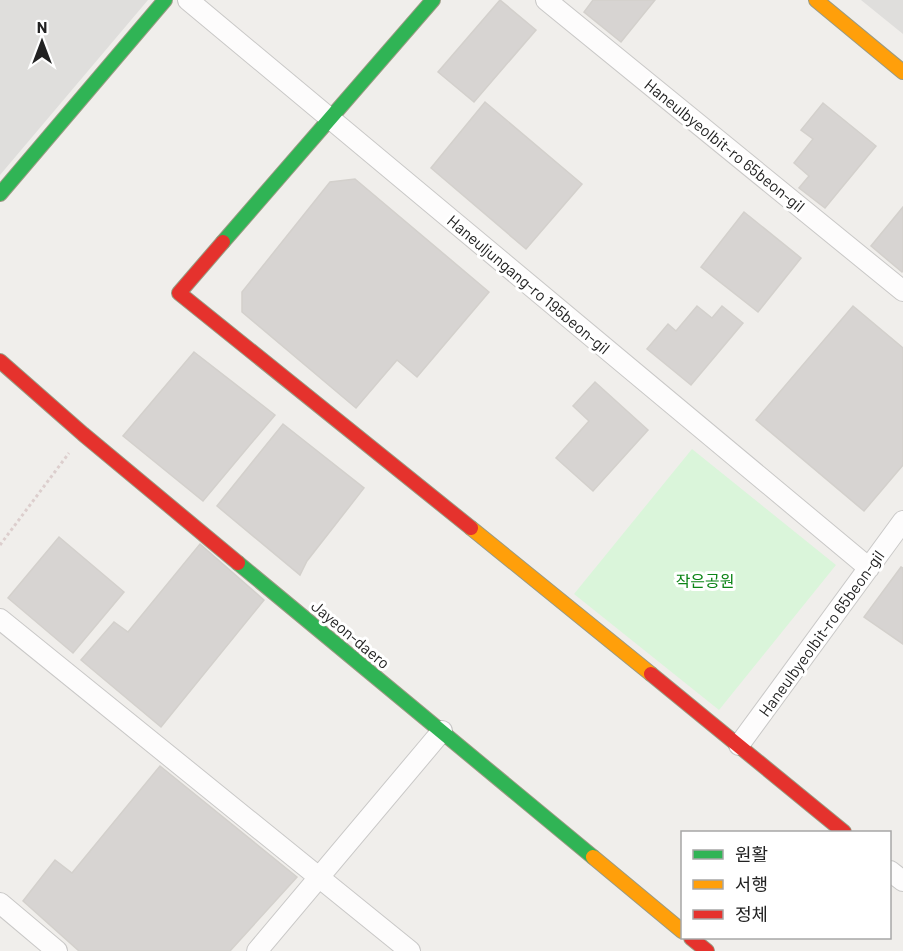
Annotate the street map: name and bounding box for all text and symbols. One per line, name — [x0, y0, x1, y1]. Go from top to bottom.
north arrow — [12, 12, 72, 72]
text: N — [37, 17, 47, 36]
street label: Haneulbyeolbit-ro 65beon-gil — [641, 75, 809, 215]
street label: Haneuljungang-ro 195beon-gil — [444, 210, 614, 358]
street label: Haneulbyeolbit-ro 65beon-gil — [754, 546, 888, 720]
park label: 작은공원 — [676, 571, 734, 590]
street label: Jayeon-daero — [308, 596, 394, 672]
legend — [681, 831, 891, 939]
text: 원활 — [735, 843, 768, 865]
text: 서행 — [735, 873, 768, 895]
text: 정체 — [735, 903, 768, 925]

